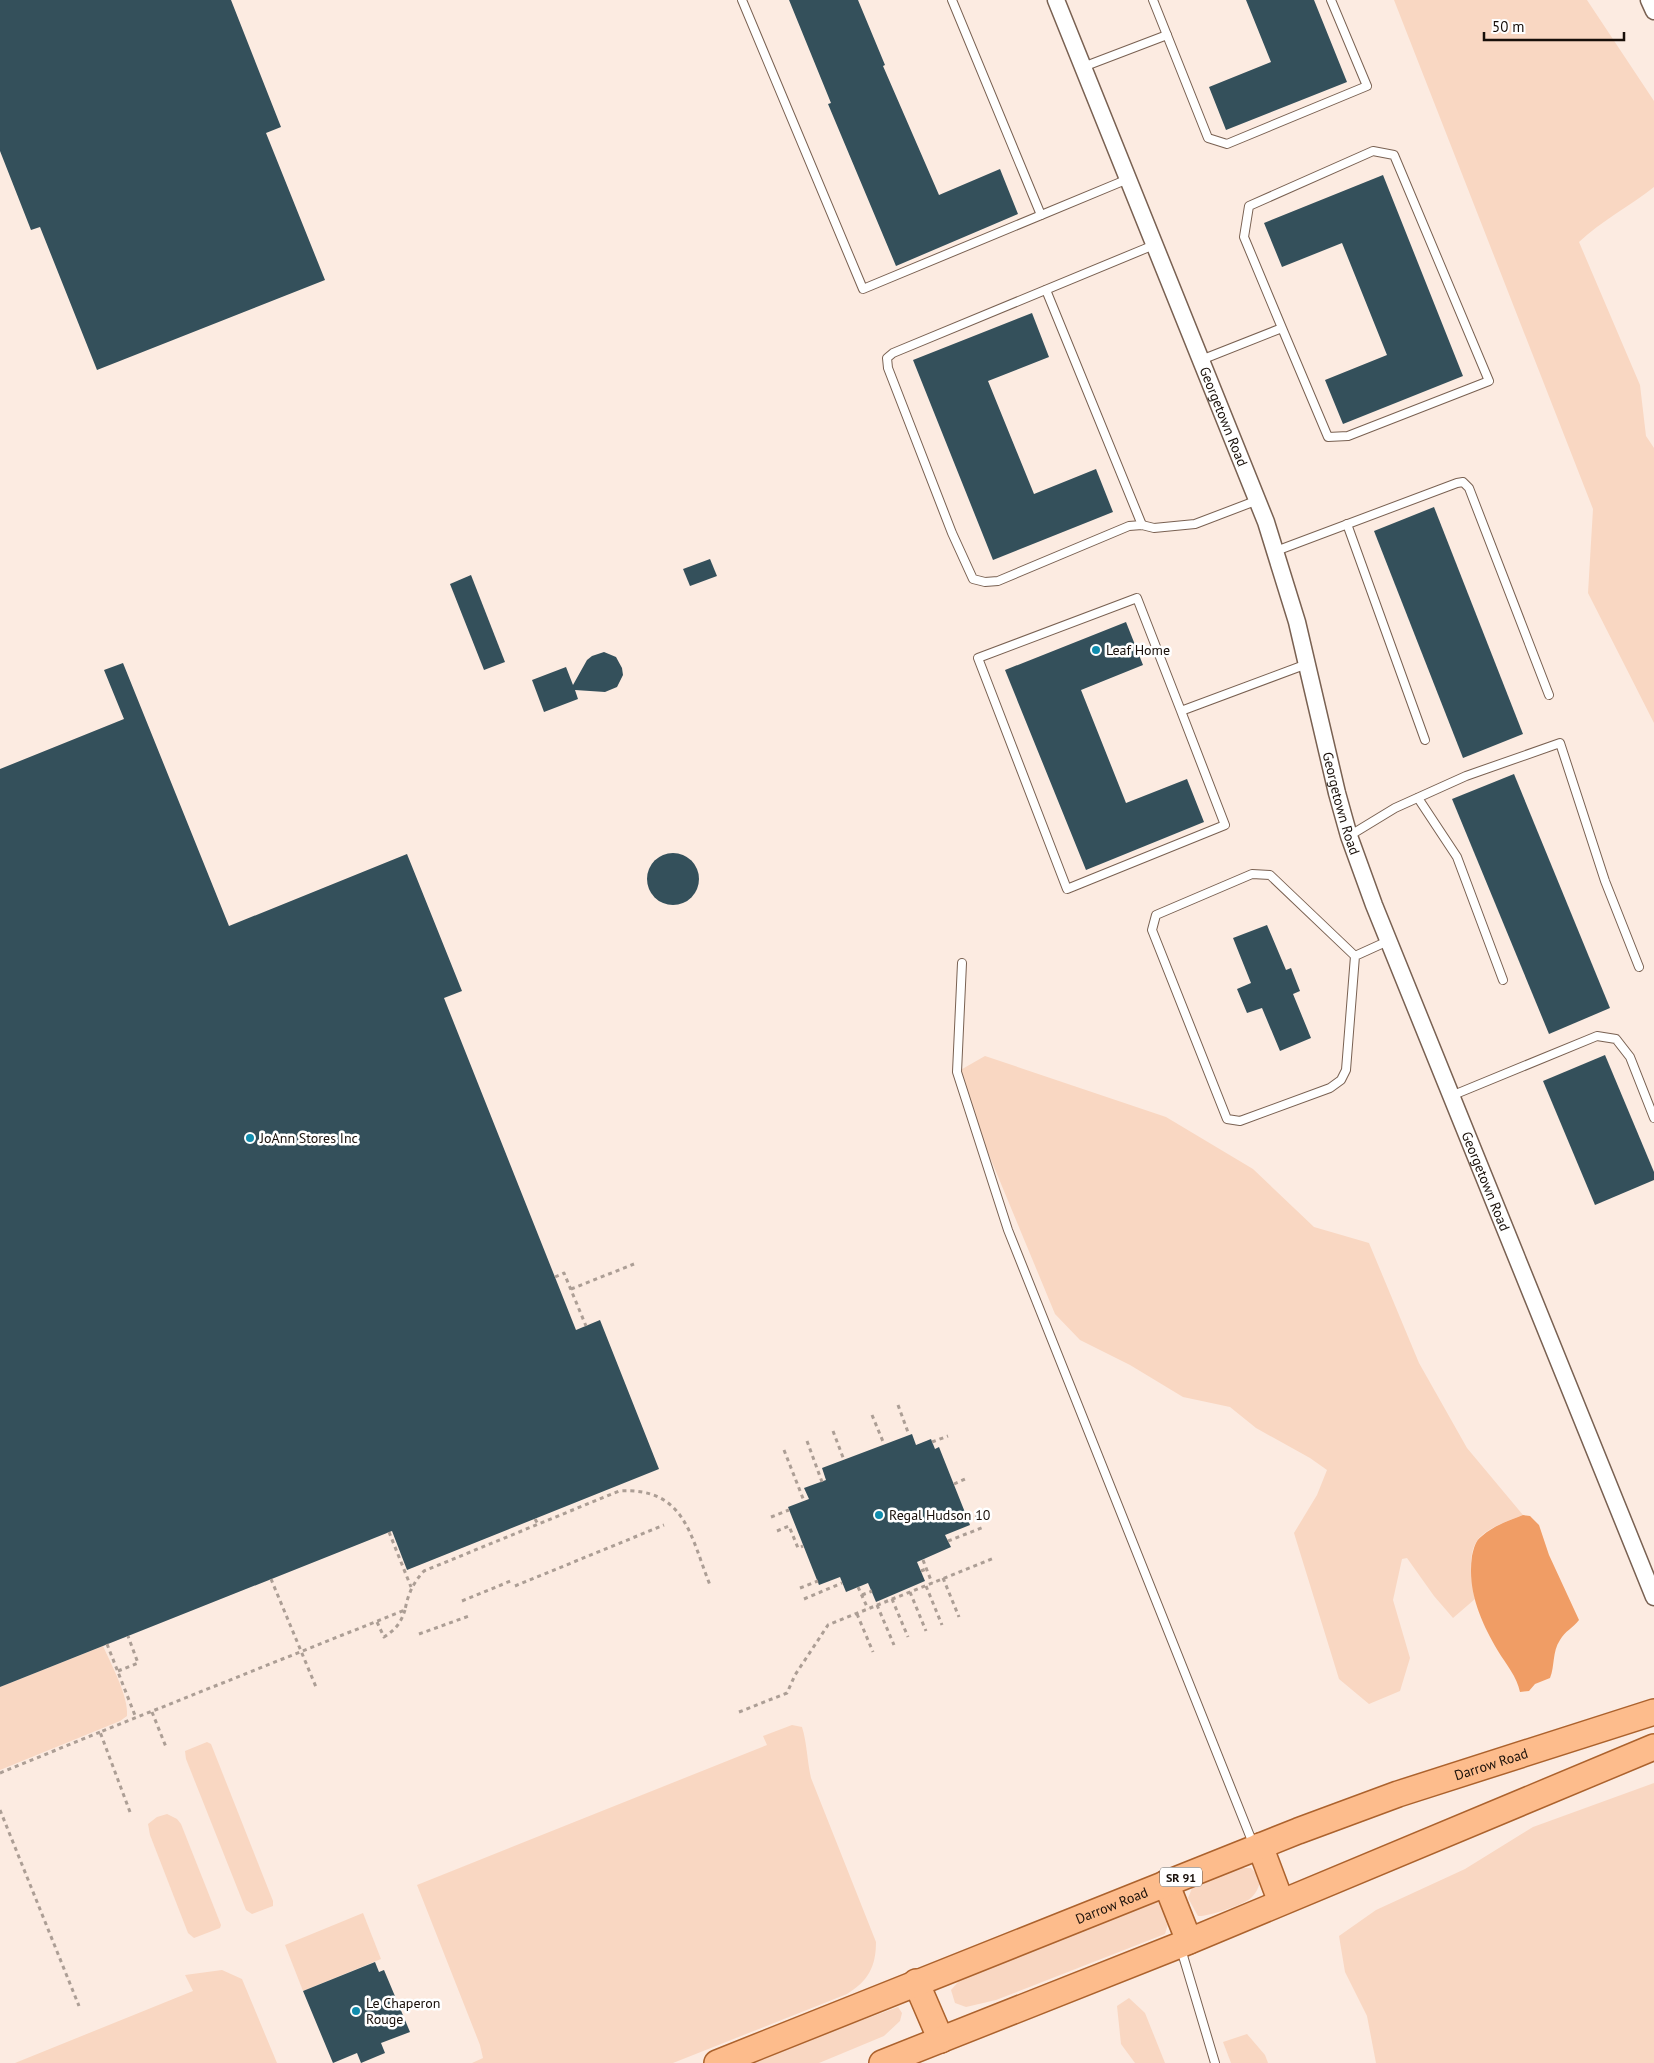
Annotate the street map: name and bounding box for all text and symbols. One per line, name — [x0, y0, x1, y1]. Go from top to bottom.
scale bar — [1484, 10, 1624, 42]
text: 50 m — [1492, 17, 1525, 36]
street label: Georgetown Road — [1195, 364, 1252, 469]
place label: Leaf Home — [1106, 641, 1170, 659]
marker: Leaf Home — [1090, 644, 1102, 656]
street label: Georgetown Road — [1319, 750, 1364, 857]
place label: JoAnn Stores Inc — [259, 1129, 358, 1147]
street label: Georgetown Road — [1458, 1129, 1514, 1234]
marker: JoAnn Stores Inc — [244, 1132, 256, 1144]
place label: Regal Hudson 10 — [889, 1506, 991, 1524]
marker: Regal Hudson 10 — [873, 1509, 885, 1521]
street label: Darrow Road — [1452, 1744, 1530, 1784]
road number: SR 91 — [1160, 1868, 1202, 1886]
street label: Darrow Road — [1073, 1883, 1151, 1928]
place label: Le Chaperon Rouge — [366, 1994, 440, 2028]
marker: Le Chaperon Rouge — [350, 2005, 362, 2017]

